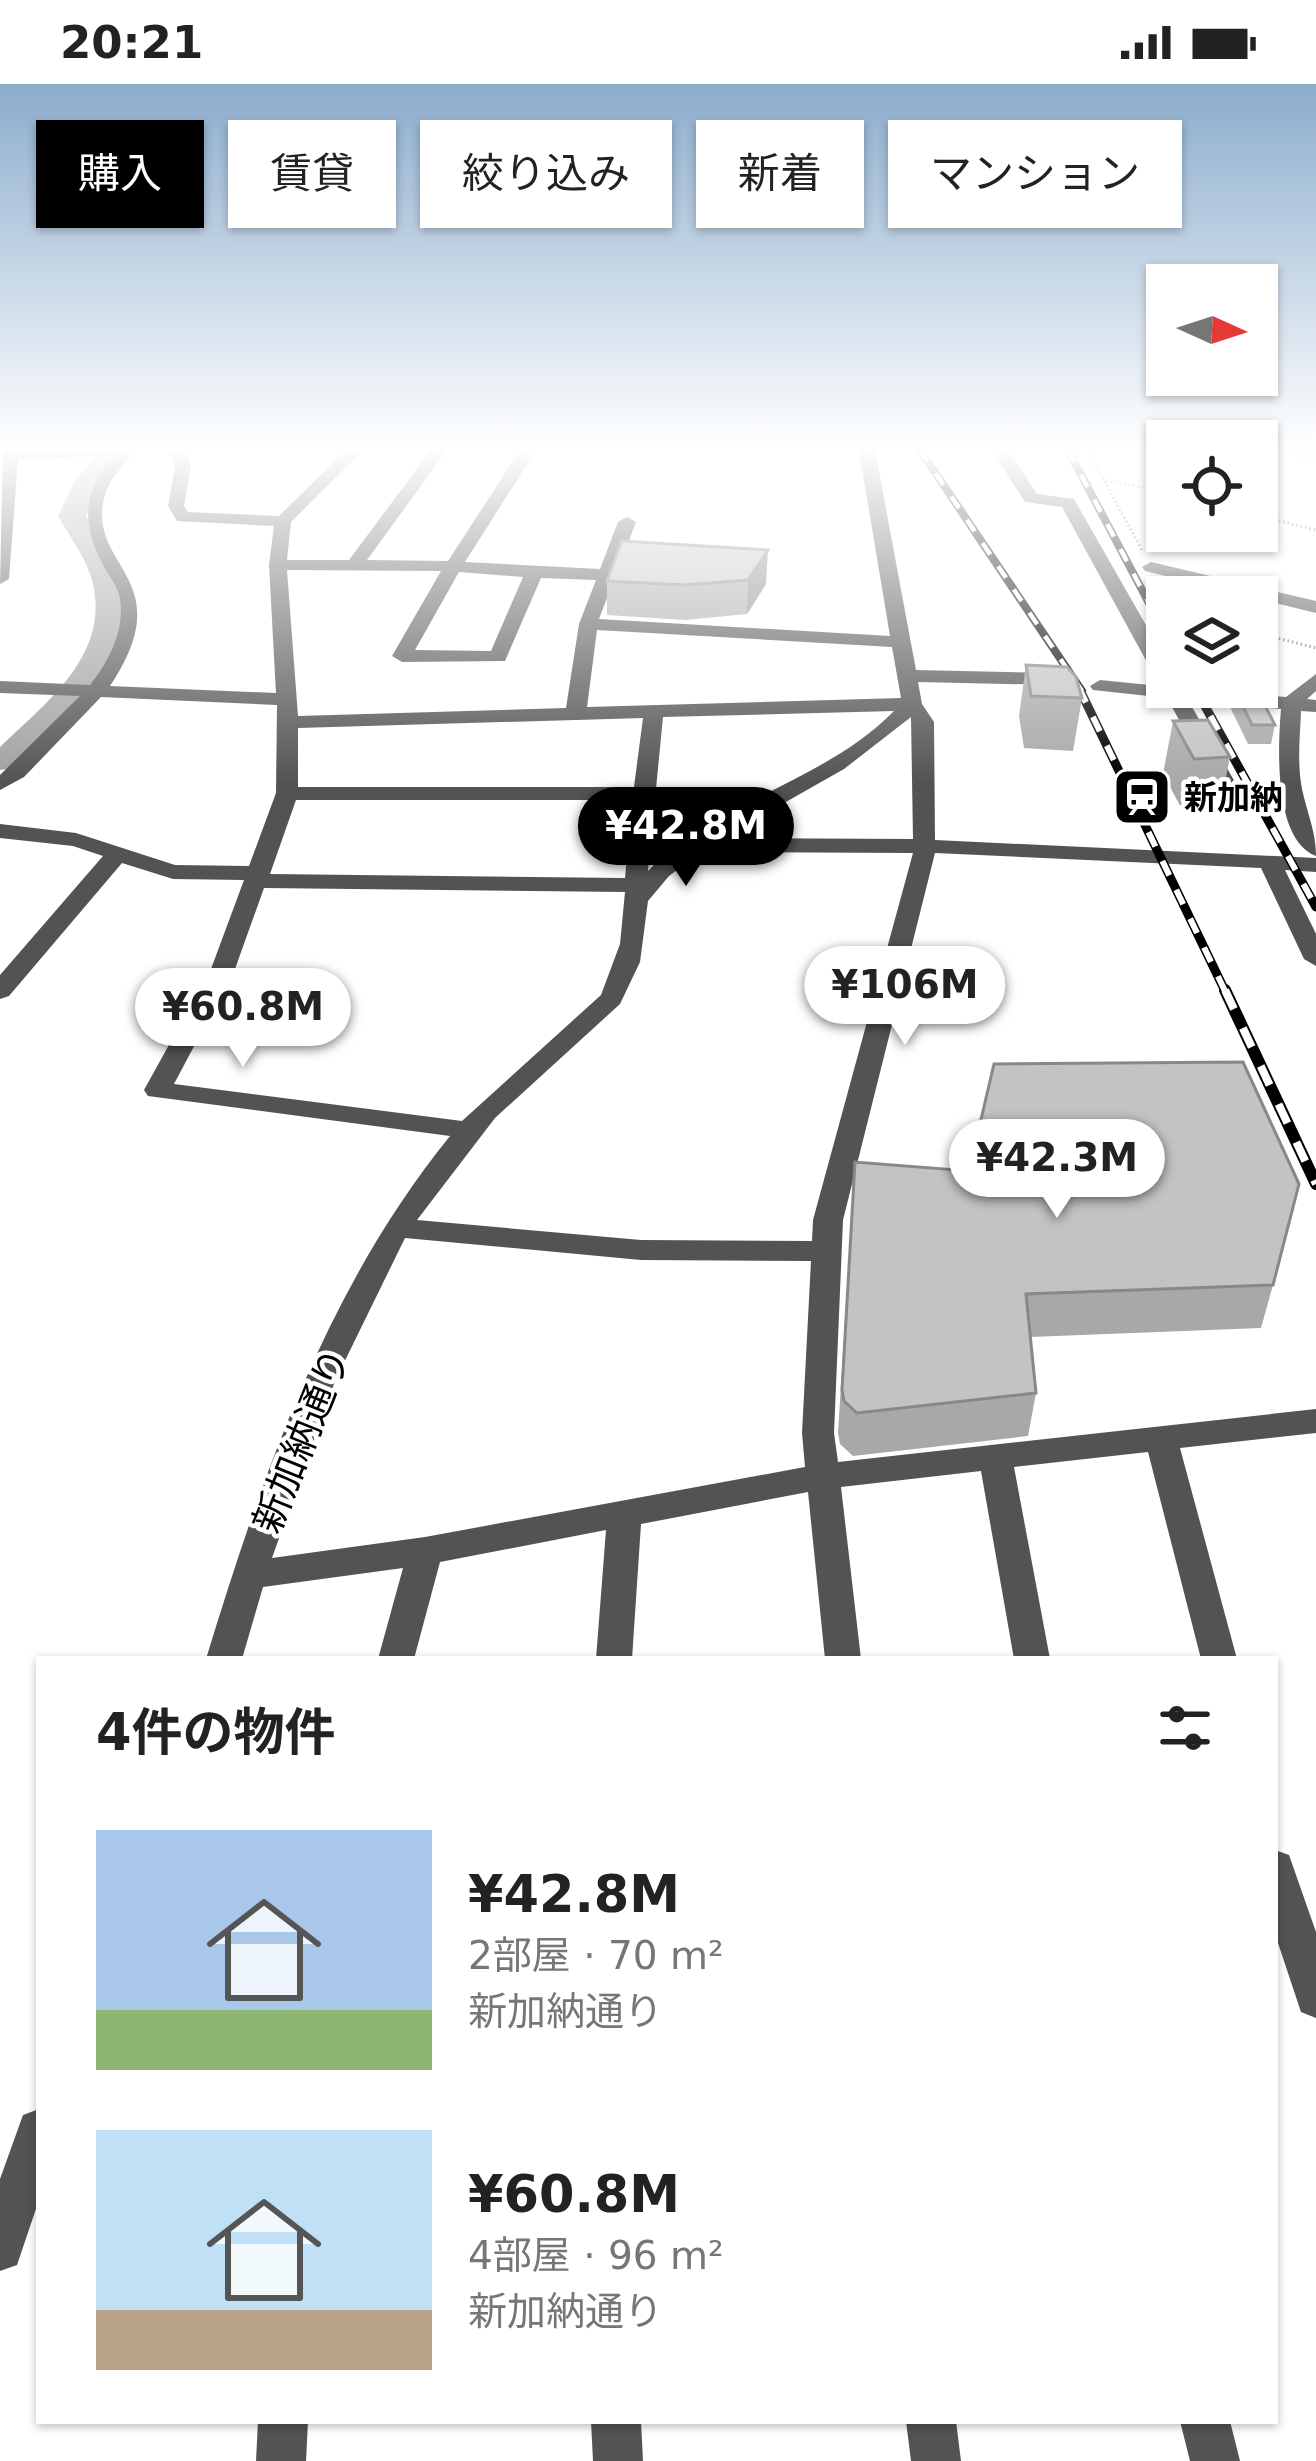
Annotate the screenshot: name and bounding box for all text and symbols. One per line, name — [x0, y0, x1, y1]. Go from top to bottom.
text: 20:21 — [60, 16, 203, 69]
chip: 購入 — [36, 120, 204, 228]
chip: 賃貸 — [228, 120, 396, 228]
chip: 絞り込み — [420, 120, 672, 228]
chip: 新着 — [696, 120, 864, 228]
chip: マンション — [888, 120, 1182, 228]
north arrow — [1146, 264, 1278, 396]
map controls — [1146, 264, 1278, 708]
button: locate — [1146, 420, 1278, 552]
button: layers — [1146, 576, 1278, 708]
station icon: 新加納 — [1111, 766, 1173, 828]
place label: 新加納 — [1184, 778, 1283, 817]
pin: ¥42.8M — [588, 787, 784, 889]
text: ¥42.8M — [605, 803, 767, 848]
pin: ¥106M — [821, 946, 989, 1048]
text: ¥106M — [831, 962, 979, 1007]
pin: ¥60.8M — [145, 968, 341, 1070]
text: ¥60.8M — [162, 984, 324, 1029]
pin: ¥42.3M — [959, 1119, 1155, 1221]
text: ¥42.3M — [976, 1135, 1138, 1180]
street label: 新加納通り — [244, 1341, 359, 1539]
icon: filters — [1152, 1695, 1218, 1761]
text: 4件の物件 — [96, 1703, 336, 1762]
text: ¥42.8M — [468, 1865, 680, 1924]
icon: home — [192, 1878, 336, 2022]
text: 2部屋 · 70 m² — [468, 1933, 724, 1978]
text: 新加納通り — [468, 1989, 663, 2034]
text: ¥60.8M — [468, 2165, 680, 2224]
icon: home — [192, 2178, 336, 2322]
text: 4部屋 · 96 m² — [468, 2233, 724, 2278]
text: 新加納通り — [468, 2289, 663, 2334]

